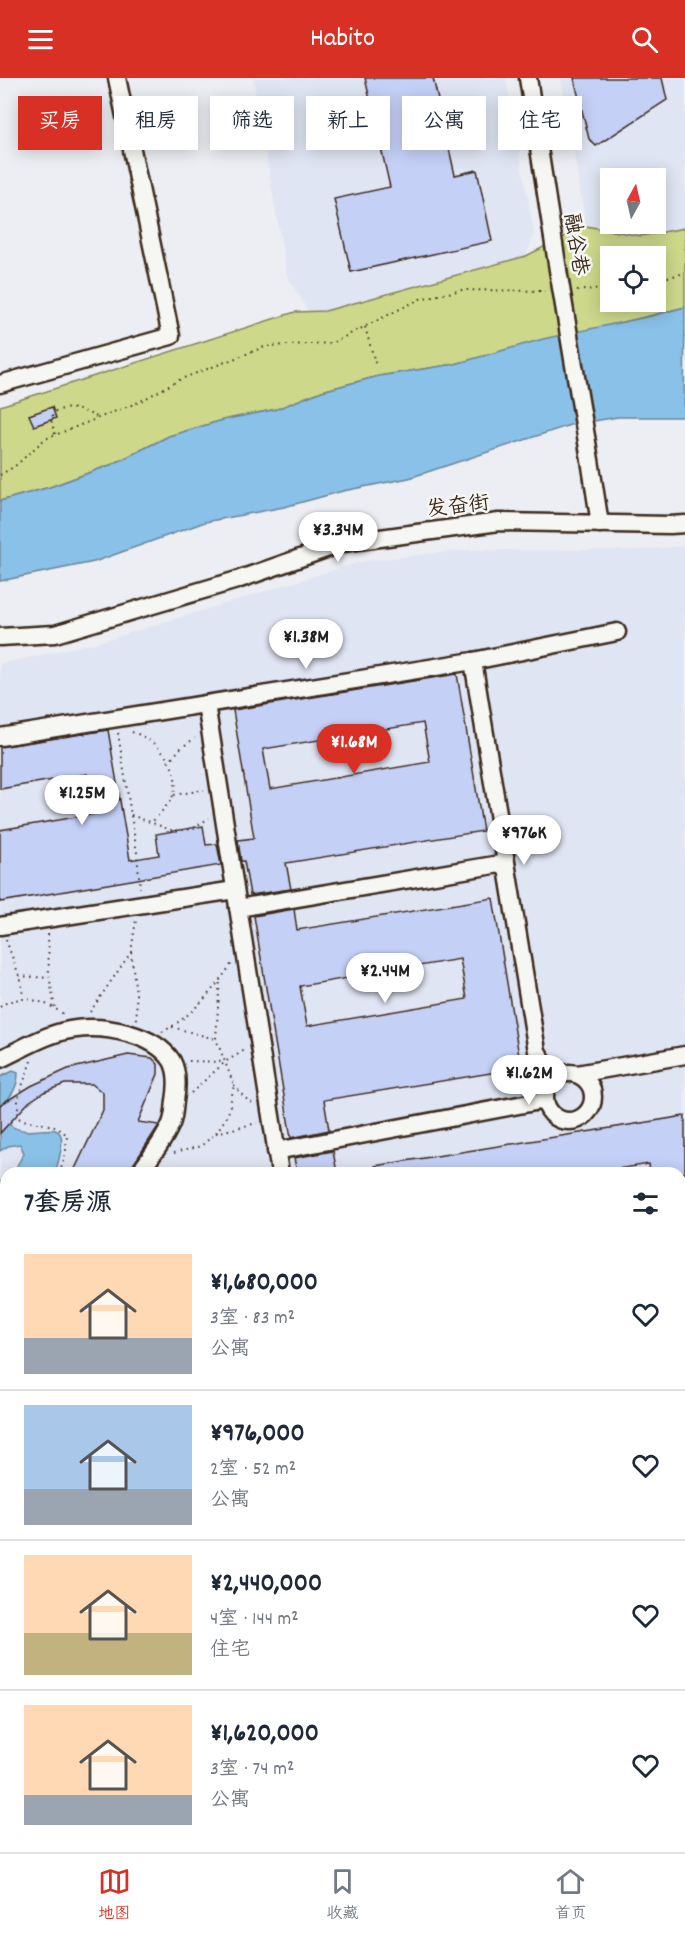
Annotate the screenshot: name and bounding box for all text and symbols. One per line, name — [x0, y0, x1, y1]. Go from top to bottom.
text: Habito — [310, 20, 375, 59]
icon: menu — [24, 23, 57, 56]
icon: search — [628, 23, 661, 56]
chip: 买房 — [18, 96, 102, 150]
chip: 租房 — [114, 96, 198, 150]
chip: 筛选 — [210, 96, 294, 150]
chip: 新上 — [306, 96, 390, 150]
chip: 公寓 — [402, 96, 486, 150]
chip: 住宅 — [498, 96, 582, 150]
north arrow — [600, 168, 666, 234]
map controls — [600, 168, 666, 312]
street label: 融谷巷 — [554, 211, 594, 278]
button: locate — [600, 246, 666, 312]
street label: 发奋街 — [425, 489, 491, 527]
pin: ¥3.34M — [289, 512, 387, 563]
text: ¥3.34M — [313, 517, 363, 545]
pin: ¥1.38M — [257, 619, 355, 670]
text: ¥1.38M — [283, 624, 329, 652]
pin: ¥1.68M — [305, 724, 403, 775]
text: ¥1.68M — [331, 729, 377, 757]
pin: ¥1.25M — [33, 775, 131, 826]
text: ¥1.25M — [58, 780, 106, 808]
pin: ¥976K — [482, 815, 566, 866]
text: ¥976K — [501, 820, 547, 848]
pin: ¥2.44M — [336, 953, 434, 1004]
text: ¥2.44M — [360, 958, 410, 986]
pin: ¥1.62M — [480, 1055, 578, 1106]
text: ¥1.62M — [505, 1060, 553, 1088]
text: 7套房源 — [24, 1186, 112, 1223]
icon: filters — [629, 1187, 662, 1220]
text: ¥1,680,000 — [210, 1265, 318, 1302]
icon: home — [72, 1278, 144, 1350]
icon: heart — [629, 1298, 662, 1331]
text: 3室 · 83 m² — [210, 1305, 295, 1333]
text: 公寓 — [210, 1336, 250, 1364]
text: ¥976,000 — [210, 1416, 305, 1453]
icon: home — [72, 1429, 144, 1501]
icon: heart — [629, 1449, 662, 1482]
text: 2室 · 52 m² — [210, 1456, 296, 1484]
text: 公寓 — [210, 1487, 250, 1515]
text: ¥2,440,000 — [210, 1566, 322, 1603]
icon: home — [72, 1579, 144, 1651]
icon: heart — [629, 1599, 662, 1632]
text: 4室 · 144 m² — [210, 1606, 299, 1634]
text: 住宅 — [210, 1637, 250, 1665]
text: ¥1,620,000 — [210, 1716, 319, 1753]
icon: home — [72, 1729, 144, 1801]
icon: heart — [629, 1749, 662, 1782]
text: 3室 · 74 m² — [210, 1756, 294, 1784]
text: 公寓 — [210, 1787, 250, 1815]
tab: 地图 — [98, 1865, 131, 1926]
tab: 收藏 — [326, 1865, 359, 1926]
tab: 首页 — [554, 1865, 587, 1926]

